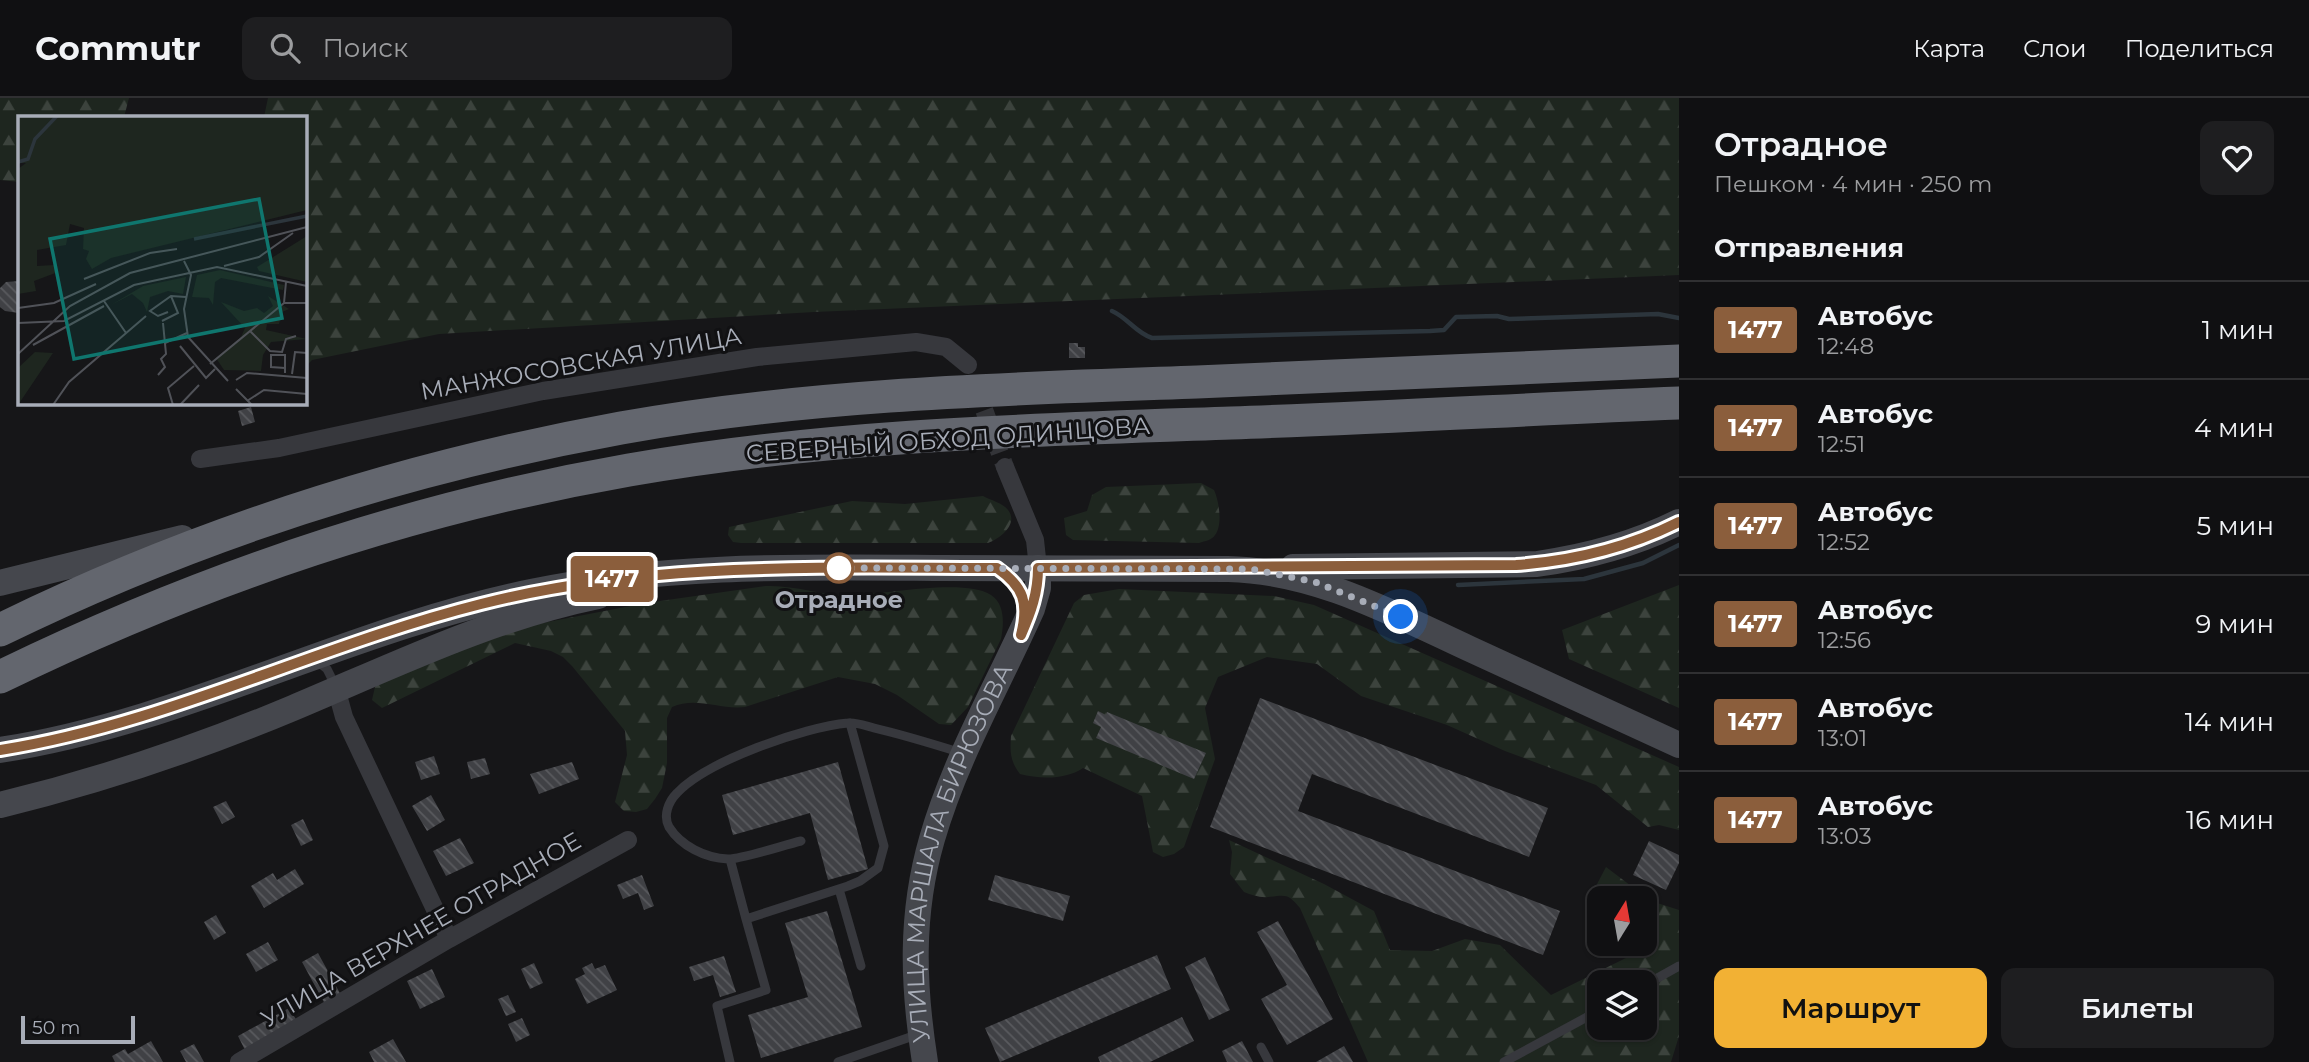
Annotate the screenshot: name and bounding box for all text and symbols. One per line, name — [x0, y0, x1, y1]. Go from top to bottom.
search box — [242, 17, 732, 80]
text: Commutr — [35, 28, 200, 68]
icon: search — [266, 29, 304, 67]
text: Поиск — [322, 32, 408, 64]
text: Карта — [1913, 34, 1985, 63]
text: Слои — [2023, 34, 2087, 63]
text: Поделиться — [2125, 34, 2274, 63]
inset map — [18, 116, 306, 404]
button: heart — [2200, 121, 2274, 195]
text: Отрадное — [1714, 124, 1888, 164]
text: Пешком · 4 мин · 250 m — [1714, 170, 1992, 198]
text: Отправления — [1714, 232, 1904, 264]
text: Автобус — [1818, 300, 1933, 332]
text: 1 мин — [2202, 314, 2274, 346]
text: 1477 — [1728, 315, 1783, 344]
street label: МАНЖОСОВСКАЯ УЛИЦА — [418, 321, 744, 406]
text: 12:48 — [1818, 332, 1874, 360]
text: Автобус — [1818, 398, 1933, 430]
street label: СЕВЕРНЫЙ ОБХОД ОДИНЦОВА — [745, 411, 1151, 468]
text: 4 мин — [2194, 412, 2274, 444]
text: 1477 — [1728, 413, 1783, 442]
text: 12:51 — [1818, 430, 1865, 458]
text: Автобус — [1818, 496, 1933, 528]
text: 5 мин — [2196, 510, 2274, 542]
text: 1477 — [1728, 511, 1783, 540]
text: 12:52 — [1818, 528, 1870, 556]
marker: Отрадное — [824, 553, 854, 583]
line badge: 1477 — [563, 556, 661, 602]
text: 1477 — [585, 564, 639, 593]
place label: Отрадное — [775, 585, 903, 614]
text: Автобус — [1818, 594, 1933, 626]
your location — [1383, 599, 1418, 634]
text: 9 мин — [2195, 608, 2274, 640]
text: 1477 — [1728, 609, 1783, 638]
text: 12:56 — [1818, 626, 1871, 654]
street label: УЛИЦА МАРШАЛА БИРЮЗОВА — [901, 658, 1018, 1044]
text: Автобус — [1818, 692, 1933, 724]
text: 14 мин — [2185, 706, 2274, 738]
text: 1477 — [1728, 707, 1783, 736]
text: 13:01 — [1818, 724, 1867, 752]
text: Автобус — [1818, 790, 1933, 822]
text: 16 мин — [2186, 804, 2274, 836]
text: 1477 — [1728, 805, 1783, 834]
text: 13:03 — [1818, 822, 1872, 850]
street label: УЛИЦА ВЕРХНЕЕ ОТРАДНОЕ — [256, 826, 586, 1033]
north arrow — [1587, 886, 1657, 956]
map controls — [1587, 886, 1657, 1040]
button: Маршрут — [1714, 968, 1987, 1048]
button: Билеты — [2001, 968, 2274, 1048]
button: layers — [1587, 970, 1657, 1040]
scale bar — [21, 1013, 135, 1045]
text: 50 m — [32, 1016, 80, 1039]

